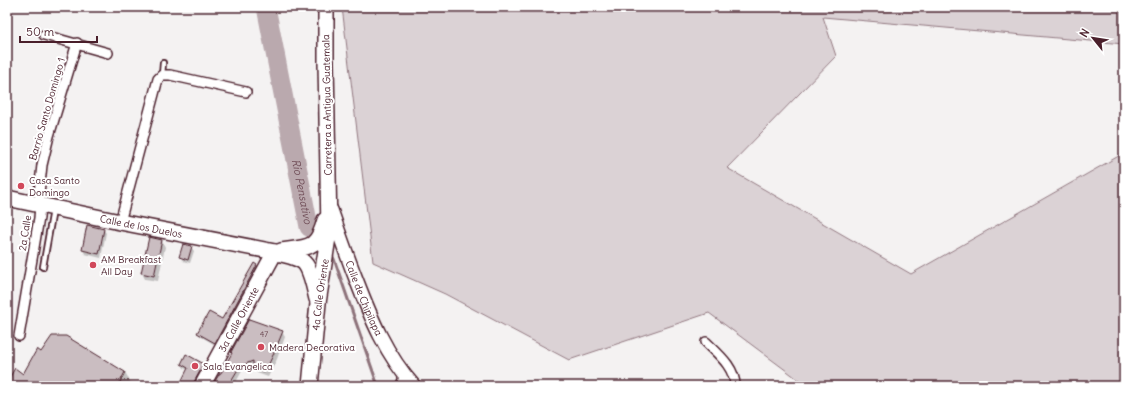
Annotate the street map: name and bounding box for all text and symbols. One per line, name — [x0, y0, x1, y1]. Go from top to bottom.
scale bar — [20, 18, 97, 44]
north arrow — [1073, 18, 1113, 58]
text: 50 m — [26, 24, 55, 39]
text: N — [1076, 26, 1092, 40]
street label: Carretera a Antigua Guatemala — [319, 34, 335, 176]
street label: Barrio Santo Domingo 1 — [26, 56, 68, 162]
water label: Río Pensativo — [289, 158, 315, 226]
place label: Casa Santo Domingo — [29, 174, 80, 199]
marker: Casa Santo Domingo — [16, 181, 26, 191]
street label: Calle de los Duelos — [99, 211, 184, 240]
street label: 2a Calle — [16, 214, 34, 252]
place label: AM Breakfast All Day — [101, 253, 162, 278]
street label: 4a Calle Oriente — [309, 258, 331, 331]
street label: Calle de Chipilapa — [343, 259, 386, 338]
marker: AM Breakfast All Day — [88, 260, 98, 270]
street label: 3a Calle Oriente — [215, 284, 261, 354]
house number: 47 — [260, 329, 268, 339]
place label: Madera Decorativa — [269, 341, 355, 354]
marker: Madera Decorativa — [256, 342, 266, 352]
place label: Sala Evangelica — [203, 360, 273, 373]
marker: Sala Evangelica — [190, 361, 200, 371]

